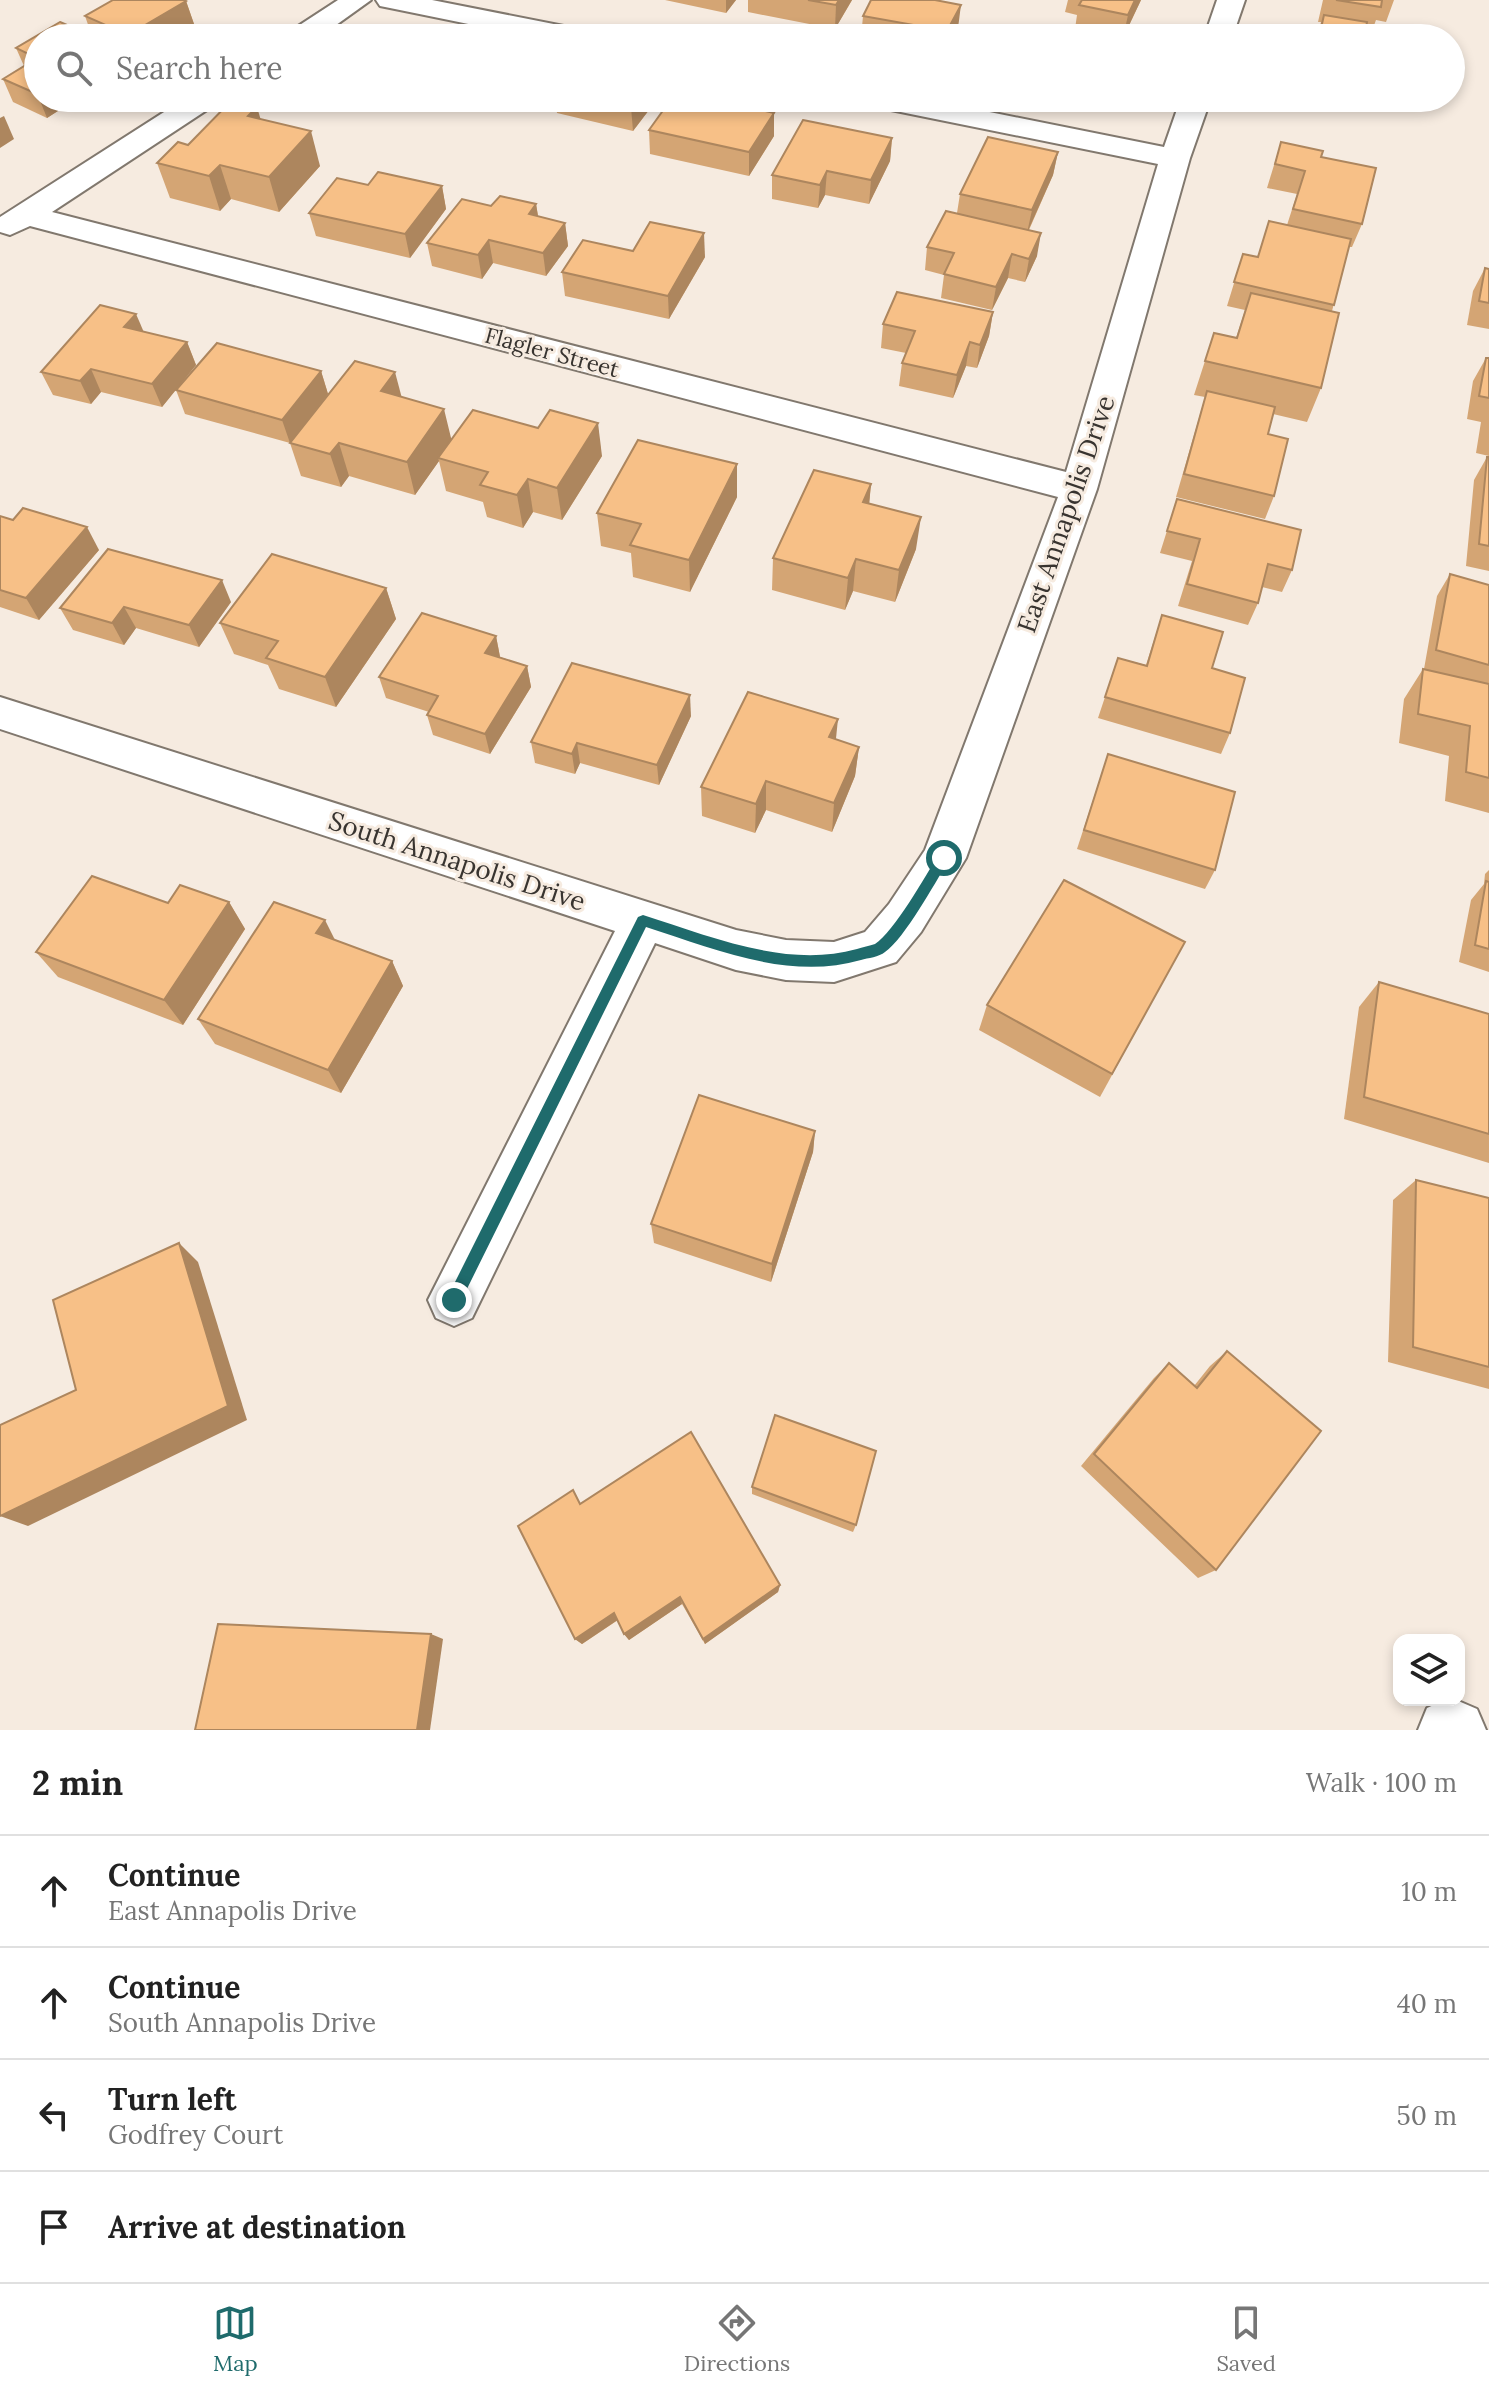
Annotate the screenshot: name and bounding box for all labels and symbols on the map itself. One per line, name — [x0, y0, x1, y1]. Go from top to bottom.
street label: Flagler Street — [482, 321, 623, 383]
street label: East Annapolis Drive — [1009, 391, 1122, 637]
street label: South Annapolis Drive — [325, 803, 590, 918]
route start — [926, 840, 962, 876]
route end — [436, 1282, 472, 1318]

